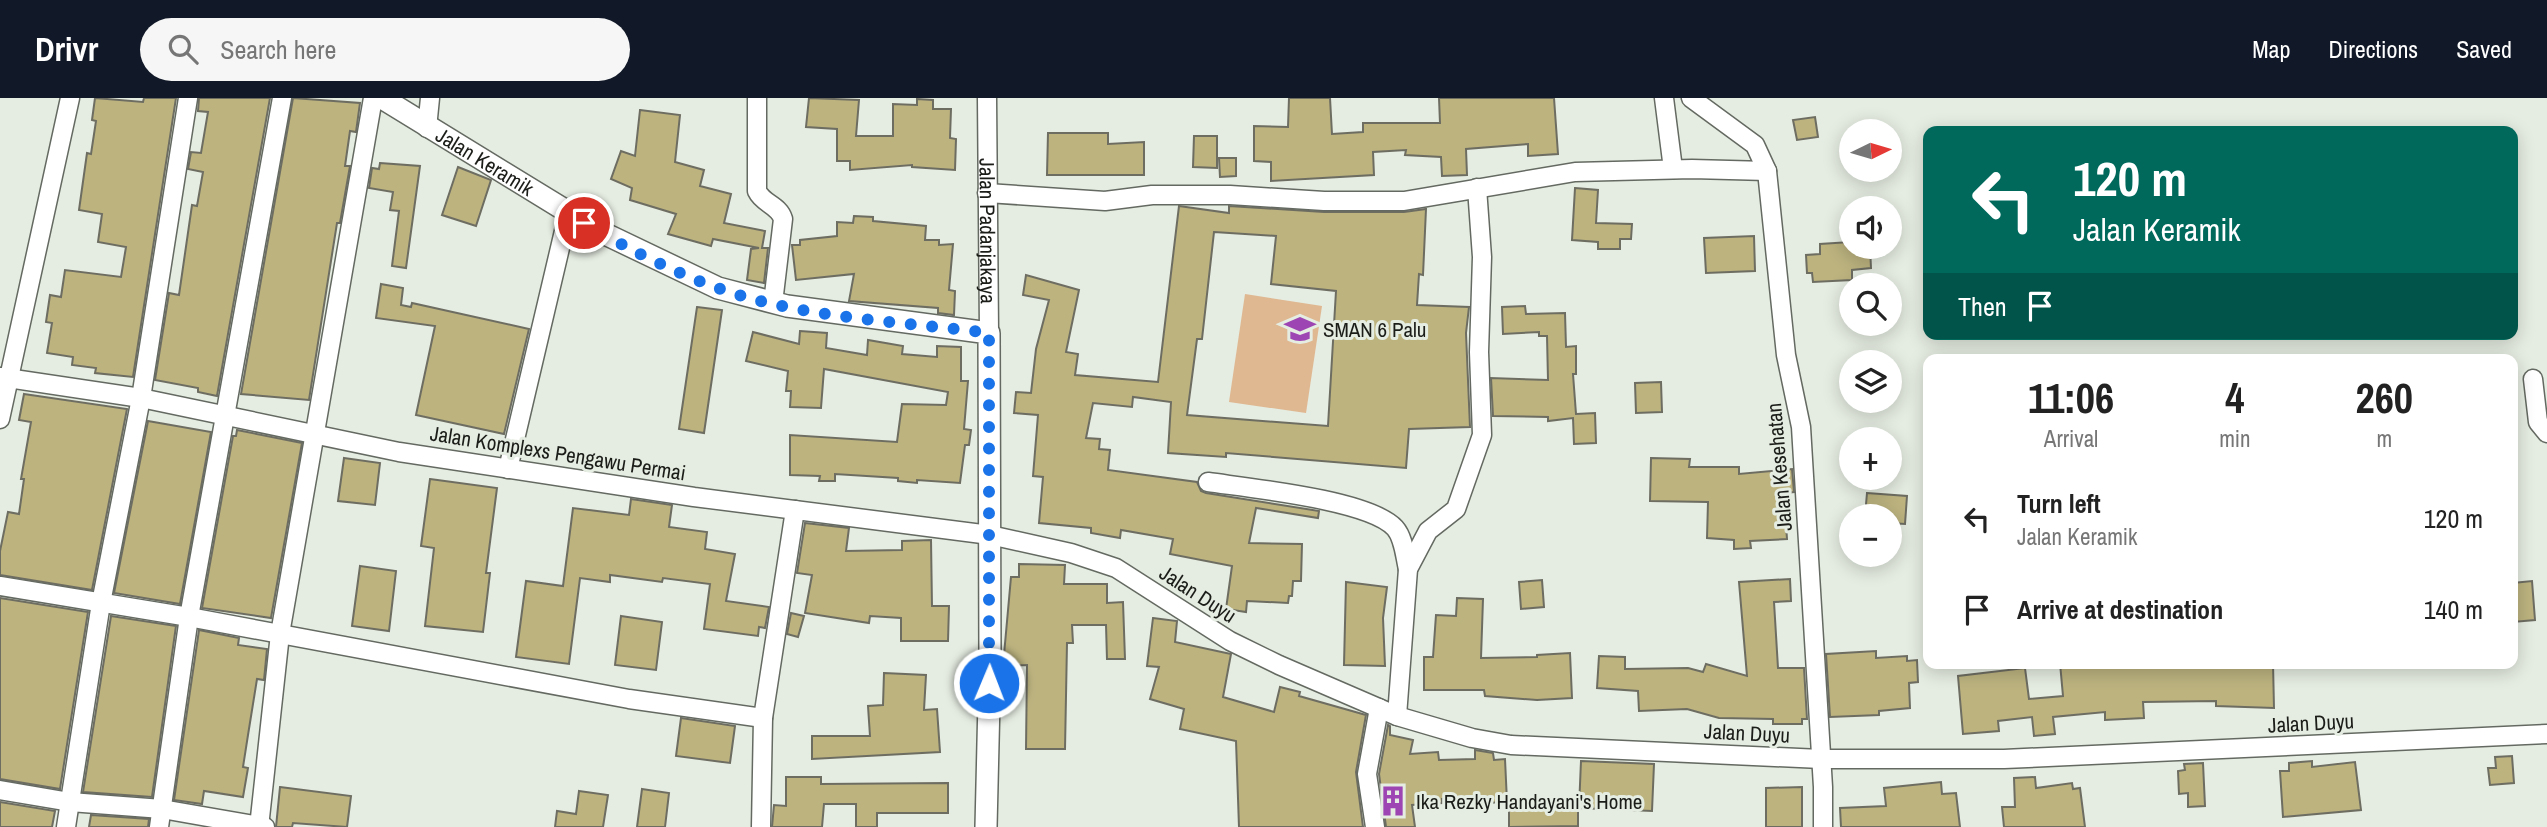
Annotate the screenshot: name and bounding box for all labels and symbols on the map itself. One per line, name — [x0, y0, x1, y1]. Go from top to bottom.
north arrow — [1839, 119, 1902, 182]
street label: Jalan Keramik — [431, 120, 540, 203]
street label: Jalan Padanjakaya — [973, 158, 1003, 304]
pin — [554, 193, 614, 253]
school or university icon: SMAN 6 Palu — [1283, 312, 1317, 346]
place label: SMAN 6 Palu — [1323, 315, 1426, 344]
street label: Jalan Kesehatan — [1759, 402, 1799, 532]
street label: Jalan Komplexs Pengawu Permai — [428, 418, 688, 488]
street label: Jalan Duyu — [1154, 558, 1242, 630]
position arrow — [952, 646, 1026, 720]
street label: Jalan Duyu — [2267, 706, 2355, 740]
street label: Jalan Duyu — [1703, 716, 1791, 750]
building icon: Ika Rezky Handayani's Home — [1376, 784, 1410, 818]
place label: Ika Rezky Handayani's Home — [1416, 787, 1642, 816]

